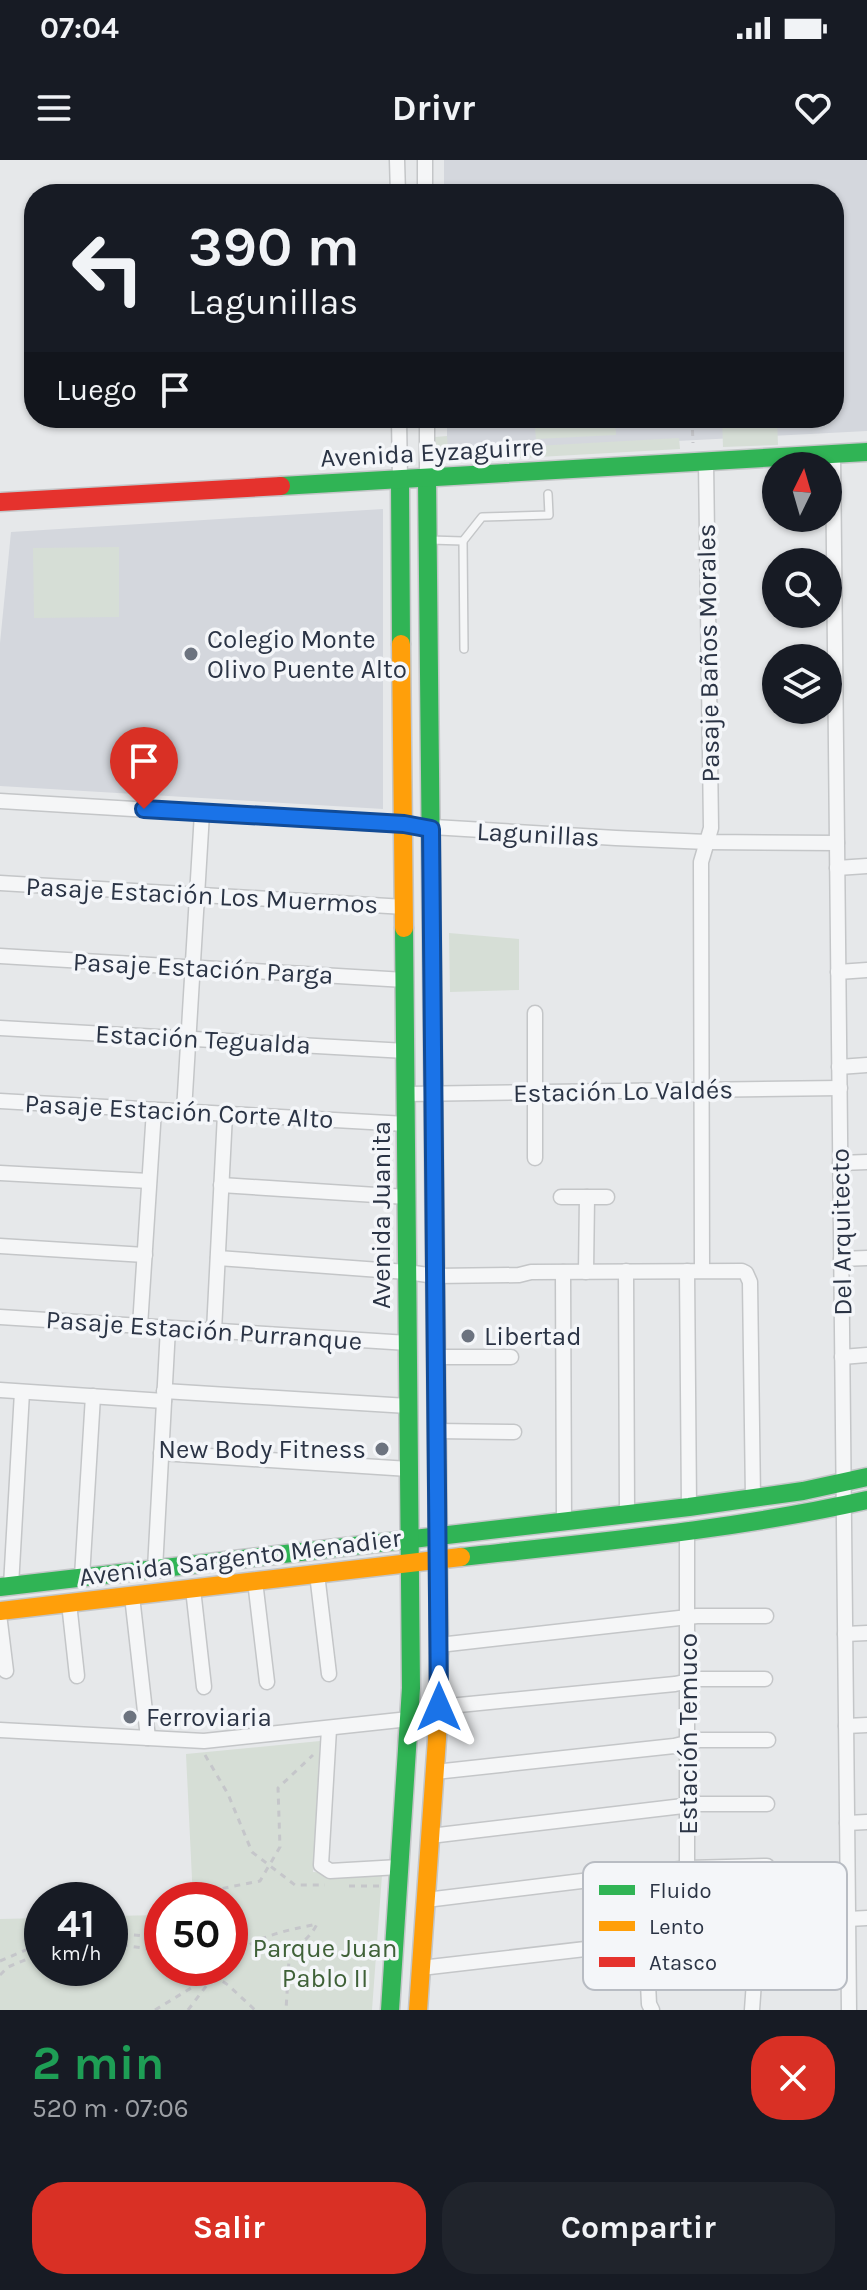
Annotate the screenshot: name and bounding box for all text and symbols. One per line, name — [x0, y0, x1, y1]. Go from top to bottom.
text: 07:04 — [40, 10, 119, 46]
icon: menu — [32, 86, 76, 130]
icon: heart — [791, 86, 835, 130]
text: Drivr — [392, 87, 475, 129]
text: 390 m — [188, 214, 360, 279]
icon: left — [56, 216, 160, 320]
text: Lagunillas — [188, 281, 358, 323]
icon: arrive — [153, 368, 197, 412]
text: Luego — [56, 372, 137, 408]
street label: Avenida Eyzaguirre — [319, 431, 545, 474]
north arrow — [762, 452, 842, 532]
map controls — [762, 452, 842, 724]
street label: Pasaje Baños Morales — [691, 523, 726, 783]
button: search — [762, 548, 842, 628]
place label: Colegio Monte Olivo Puente Alto — [207, 624, 407, 685]
button: layers — [762, 644, 842, 724]
marker: Colegio Monte Olivo Puente Alto — [182, 645, 200, 663]
pin — [110, 727, 178, 809]
icon: arrive — [122, 739, 166, 783]
street label: Lagunillas — [476, 816, 600, 853]
street label: Pasaje Estación Los Muermos — [25, 871, 379, 920]
street label: Pasaje Estación Parga — [72, 946, 334, 991]
street label: Estación Tegualda — [94, 1018, 312, 1061]
street label: Estación Lo Valdés — [513, 1074, 733, 1109]
street label: Pasaje Estación Corte Alto — [24, 1088, 334, 1135]
street label: Avenida Juanita — [366, 1121, 397, 1309]
street label: Del Arquitecto — [825, 1148, 858, 1316]
street label: Pasaje Estación Purranque — [45, 1304, 363, 1357]
place label: Libertad — [484, 1321, 582, 1352]
marker: Libertad — [459, 1327, 477, 1345]
place label: New Body Fitness — [158, 1434, 366, 1465]
marker: New Body Fitness — [373, 1440, 391, 1458]
street label: Avenida Sargento Menadier — [77, 1522, 403, 1593]
street label: Estación Temuco — [673, 1633, 704, 1835]
position arrow — [397, 1665, 481, 1749]
place label: Ferroviaria — [146, 1702, 272, 1733]
marker: Ferroviaria — [121, 1708, 139, 1726]
legend — [583, 1862, 847, 1990]
text: Fluido — [649, 1878, 712, 1904]
speed limit sign: 50 — [144, 1882, 248, 1986]
text: 41 — [57, 1900, 95, 1947]
text: Lento — [649, 1914, 704, 1940]
park label: Parque Juan Pablo II — [253, 1933, 397, 1994]
text: km/h — [51, 1942, 101, 1965]
text: Atasco — [649, 1950, 717, 1976]
text: 2 min — [32, 2035, 164, 2091]
button: close — [751, 2036, 835, 2120]
text: 520 m · 07:06 — [32, 2093, 189, 2124]
button: Salir — [32, 2182, 426, 2274]
button: Compartir — [442, 2182, 835, 2274]

